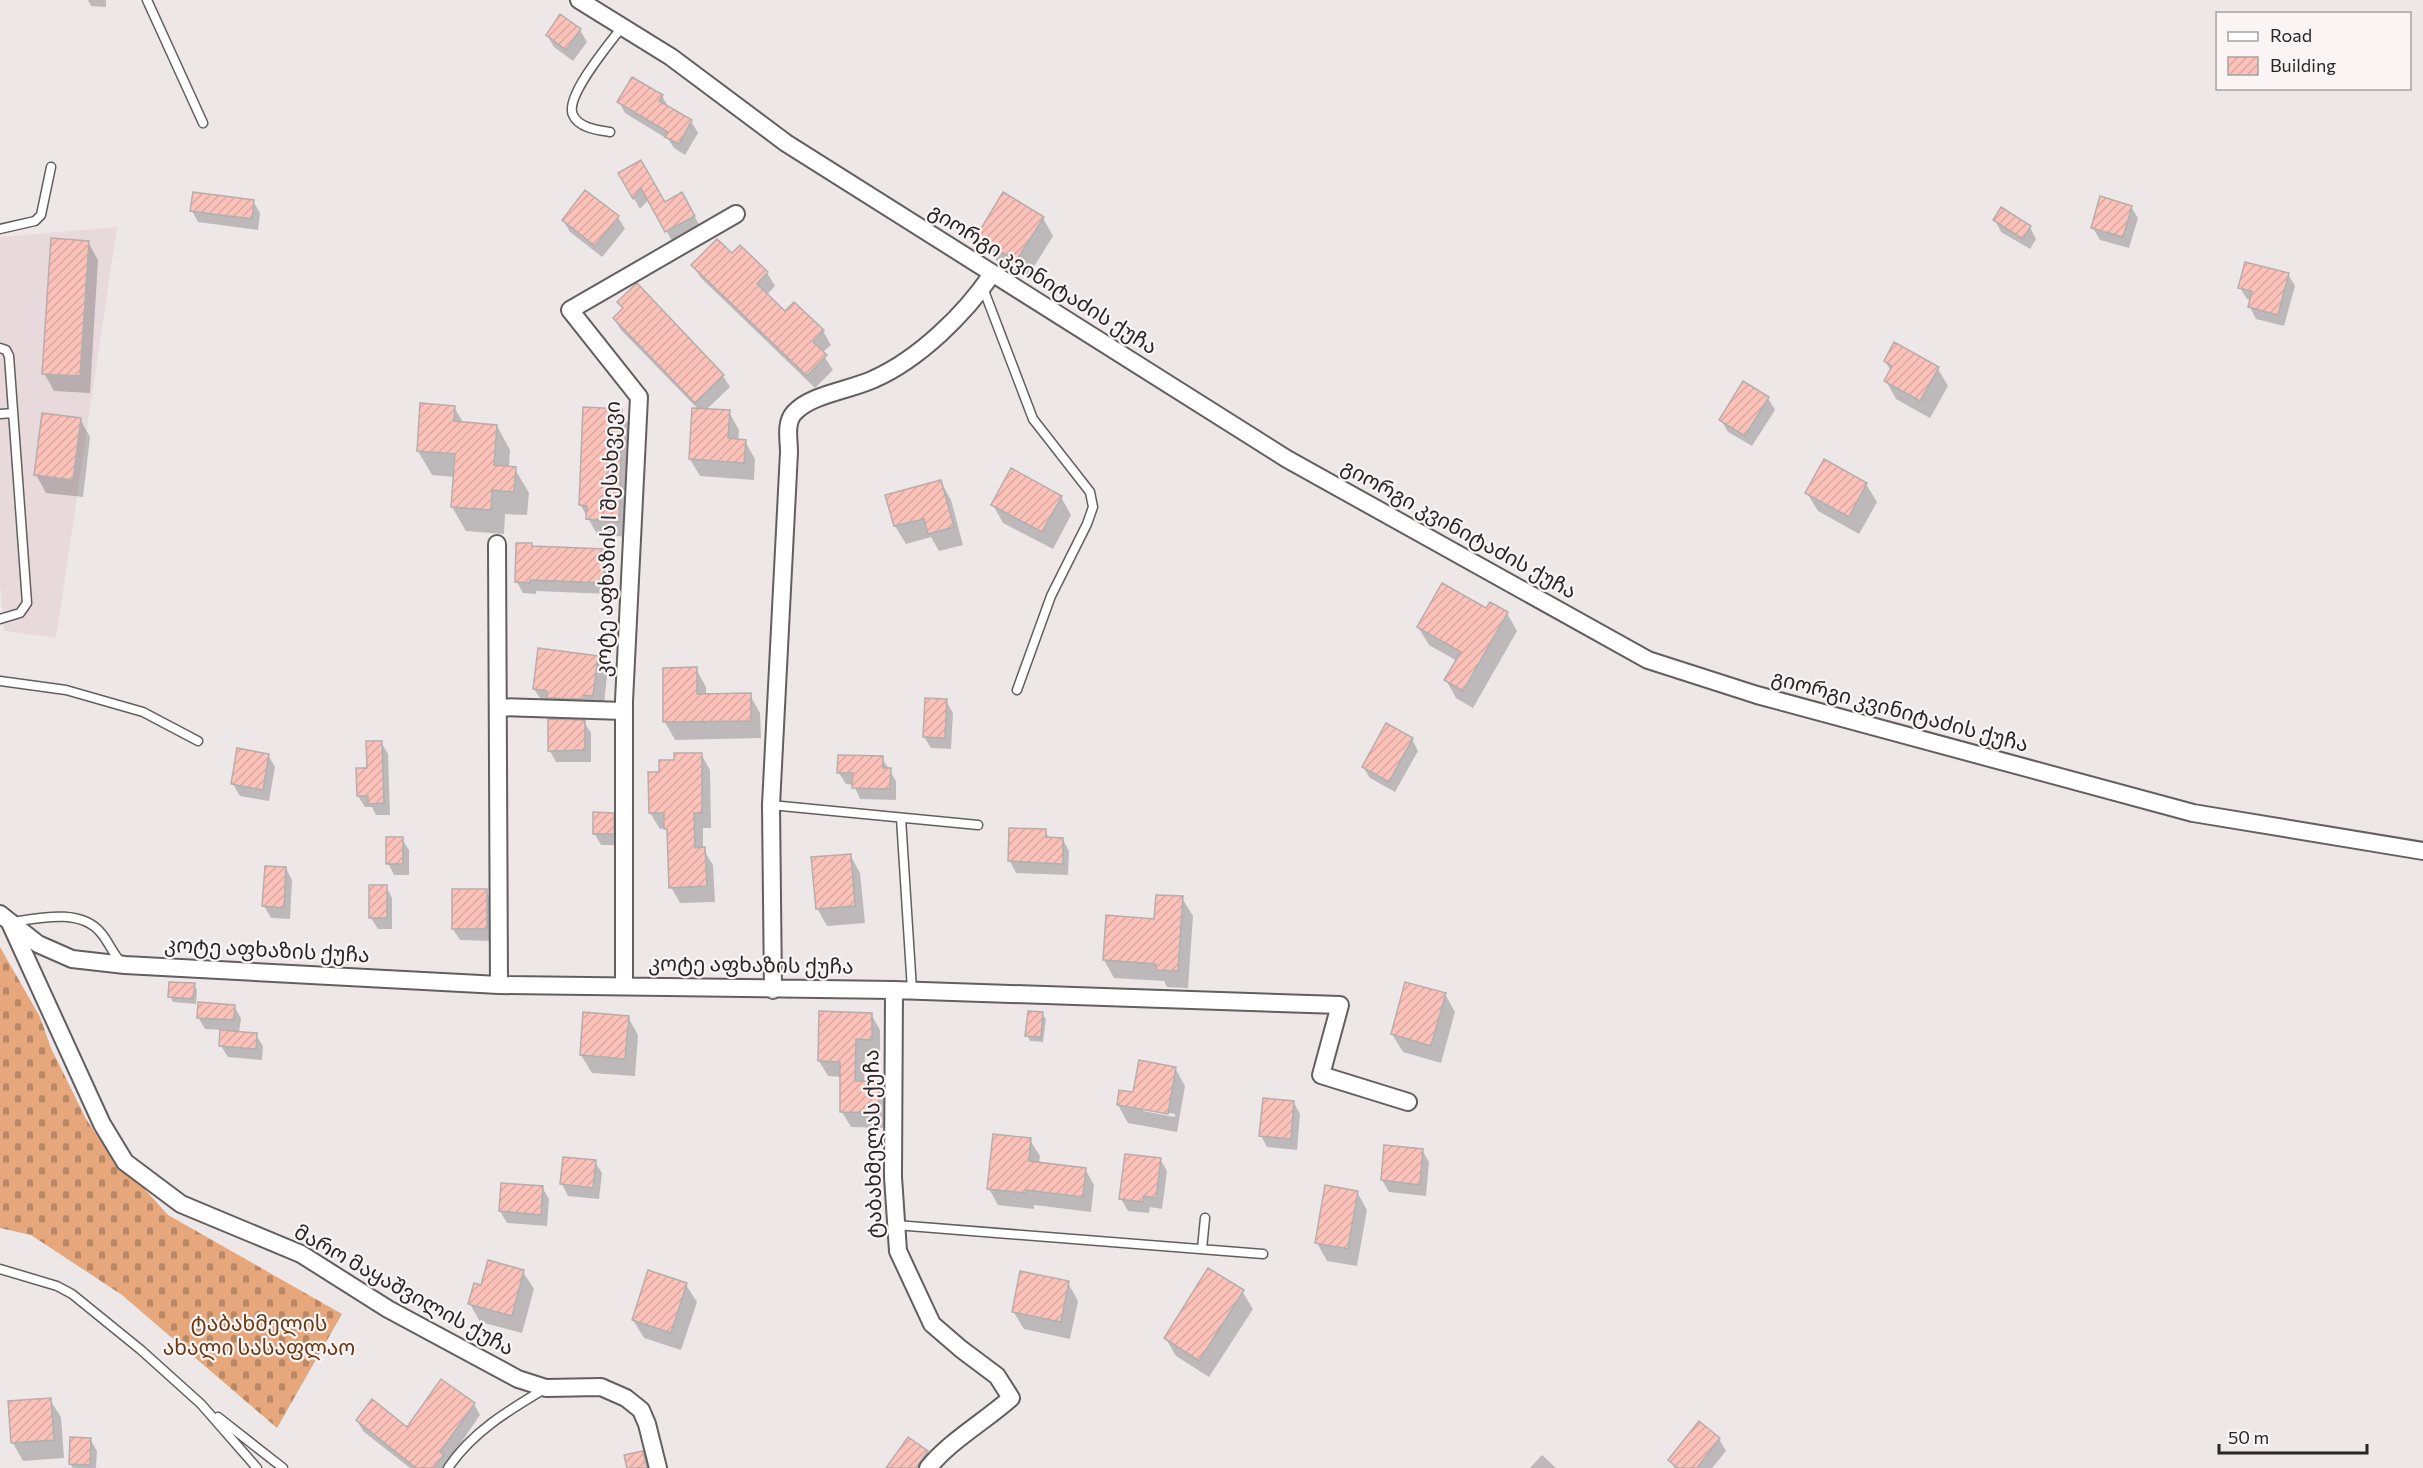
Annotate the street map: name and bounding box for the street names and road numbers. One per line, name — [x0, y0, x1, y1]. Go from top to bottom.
street label: გიორგი კვინიტაძის ქუჩა — [924, 197, 1163, 359]
street label: კოტე აფხაზის I შესახვევი — [589, 401, 625, 677]
street label: გიორგი კვინიტაძის ქუჩა — [1337, 453, 1582, 604]
street label: გიორგი კვინიტაძის ქუჩა — [1769, 663, 2031, 757]
street label: კოტე აფხაზის ქუჩა — [164, 931, 370, 967]
street label: კოტე აფხაზის ქუჩა — [648, 949, 854, 979]
street label: ტაბახმელას ქუჩა — [857, 1049, 888, 1239]
street label: მარო მაყაშვილის ქუჩა — [290, 1218, 519, 1361]

